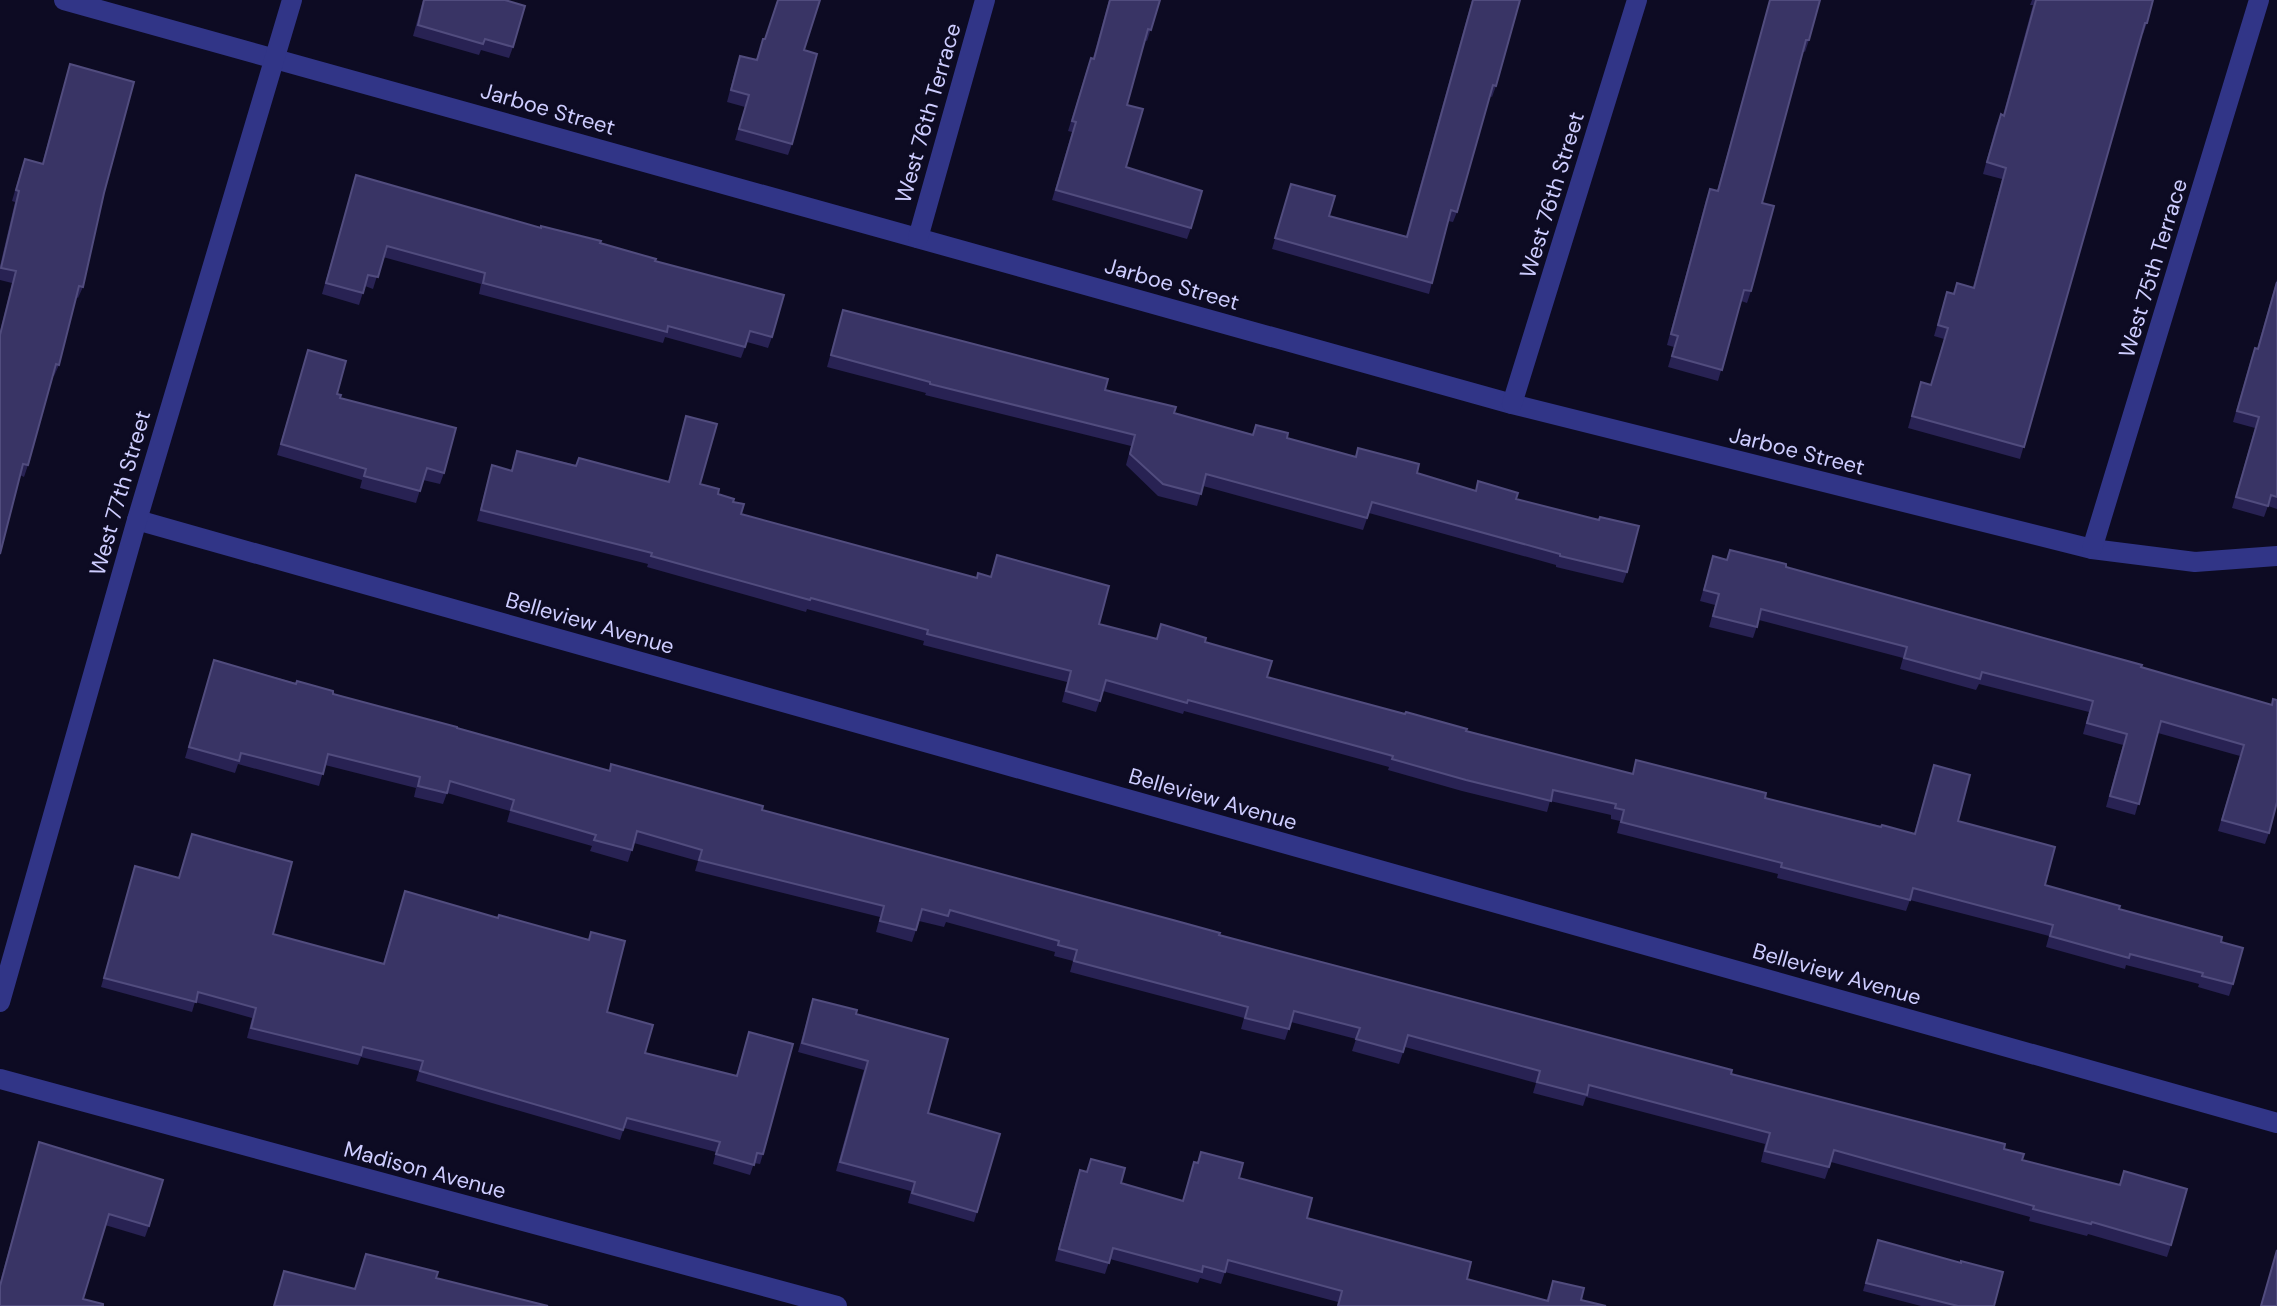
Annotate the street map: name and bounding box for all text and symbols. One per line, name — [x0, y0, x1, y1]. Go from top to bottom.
street label: West 76th Terrace — [888, 20, 968, 206]
street label: Jarboe Street — [477, 76, 619, 142]
street label: West 76th Street — [1513, 108, 1591, 282]
street label: West 75th Terrace — [2112, 175, 2194, 361]
street label: Jarboe Street — [1101, 251, 1243, 317]
street label: West 77th Street — [83, 407, 157, 579]
street label: Jarboe Street — [1726, 420, 1868, 482]
street label: Belleview Avenue — [502, 585, 678, 661]
street label: Belleview Avenue — [1125, 761, 1301, 837]
street label: Belleview Avenue — [1749, 936, 1925, 1012]
street label: Madison Avenue — [341, 1134, 509, 1206]

